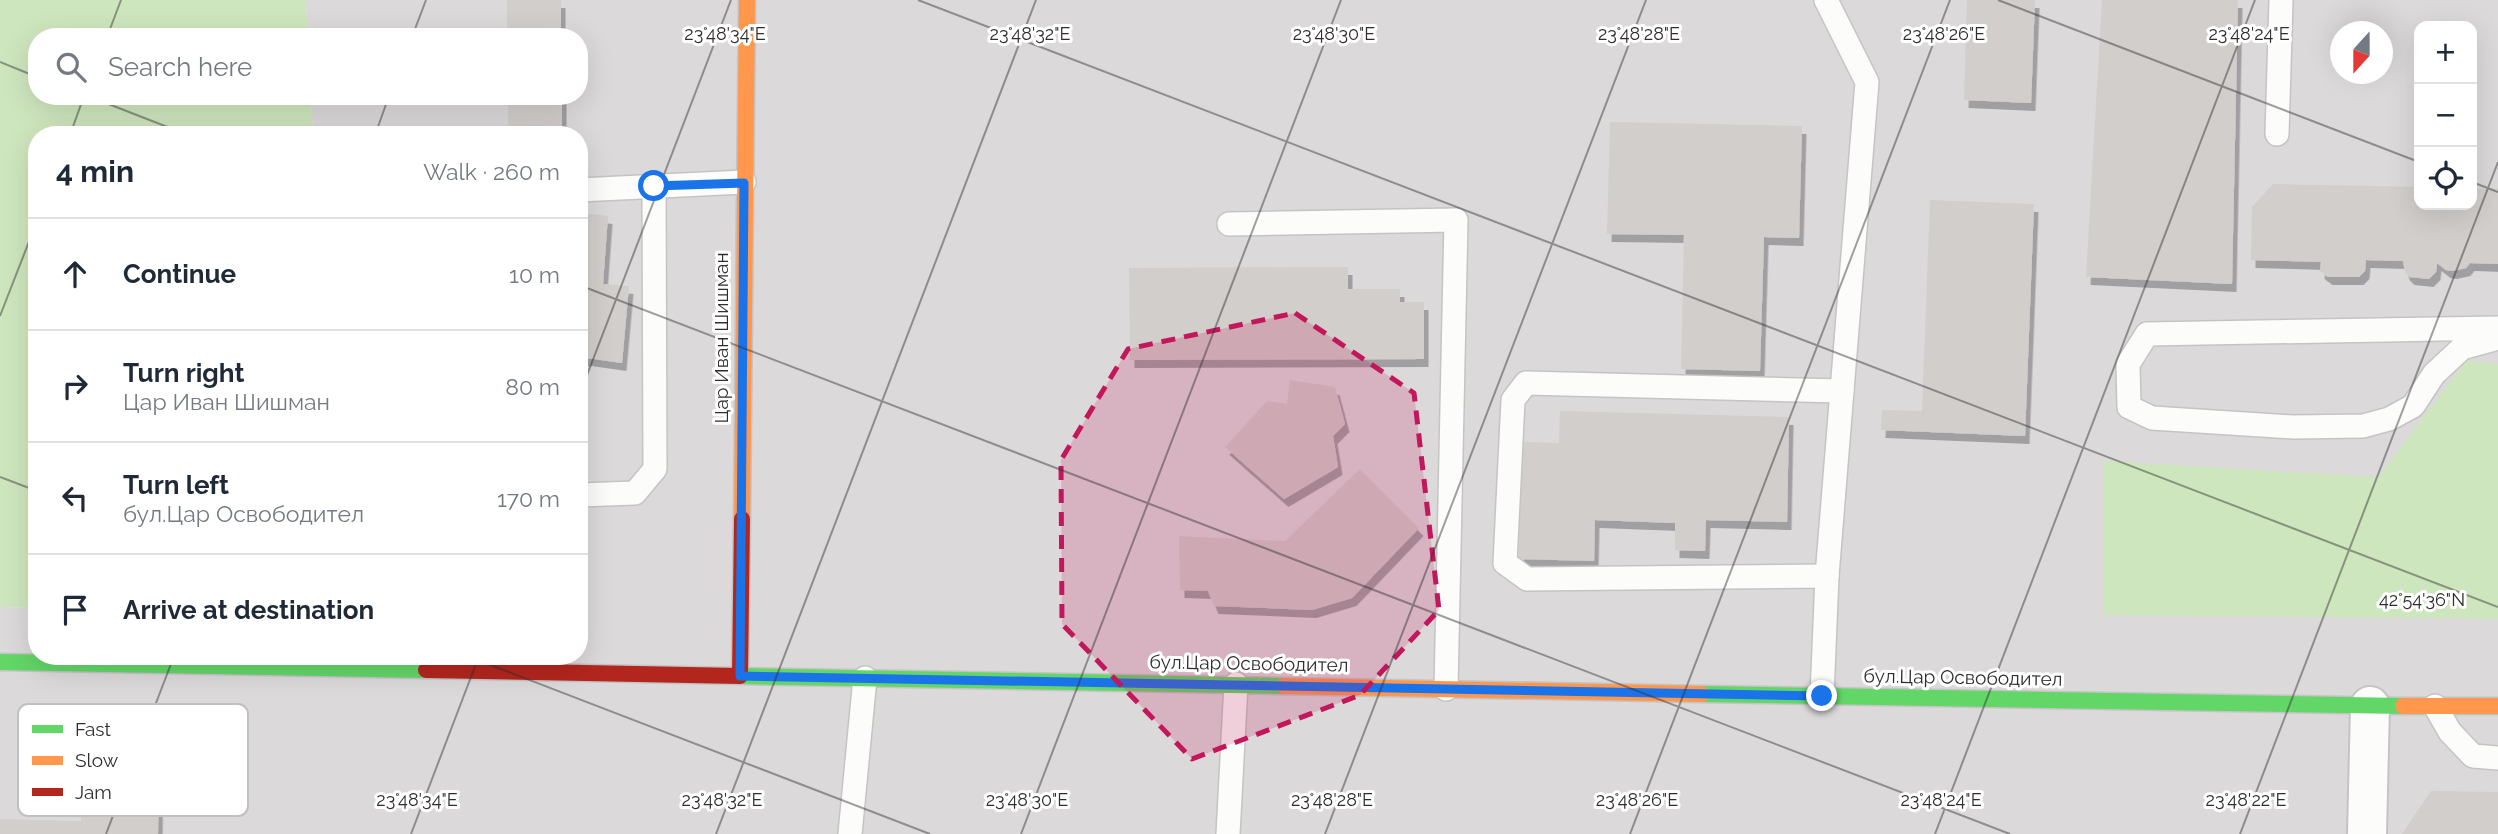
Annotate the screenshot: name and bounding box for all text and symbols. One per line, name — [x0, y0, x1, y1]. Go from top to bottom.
north arrow — [2330, 21, 2393, 84]
map controls — [2414, 21, 2477, 210]
button: + — [2414, 21, 2477, 84]
text: 23°48'34"E — [684, 23, 766, 44]
text: 23°48'32"E — [990, 23, 1071, 44]
text: 23°48'30"E — [1293, 23, 1375, 44]
text: 23°48'28"E — [1598, 23, 1680, 44]
text: 23°48'26"E — [1903, 23, 1985, 44]
text: 23°48'24"E — [2208, 23, 2290, 44]
search box — [28, 28, 588, 105]
icon: search — [52, 48, 90, 86]
text: Search here — [108, 52, 252, 82]
button: − — [2414, 84, 2477, 147]
button: locate — [2414, 147, 2477, 210]
text: 4 min — [56, 154, 134, 189]
text: Walk · 260 m — [423, 158, 560, 185]
route start — [638, 170, 669, 201]
street label: Цар Иван Шишман — [710, 253, 732, 423]
icon: ahead — [56, 255, 94, 293]
text: Continue — [123, 259, 236, 289]
text: 10 m — [509, 261, 560, 288]
text: Turn right — [123, 358, 244, 388]
icon: right — [56, 367, 94, 405]
text: 80 m — [505, 373, 560, 400]
text: Цар Иван Шишман — [123, 388, 330, 415]
text: Turn left — [123, 470, 229, 500]
icon: left — [56, 479, 94, 517]
text: 170 m — [497, 485, 560, 512]
text: бул.Цар Освободител — [123, 500, 364, 527]
text: 42°54'36"N — [2379, 589, 2465, 610]
icon: arrive — [56, 591, 94, 629]
text: Arrive at destination — [123, 595, 374, 625]
street label: бул.Цар Освободител — [1149, 650, 1349, 676]
street label: бул.Цар Освободител — [1863, 664, 2063, 690]
route end — [1806, 680, 1837, 711]
legend — [18, 704, 248, 816]
text: Fast — [75, 718, 111, 740]
text: Slow — [75, 749, 119, 771]
text: Jam — [75, 781, 112, 803]
text: 23°48'34"E — [376, 789, 458, 810]
text: 23°48'32"E — [682, 789, 763, 810]
text: 23°48'30"E — [986, 789, 1068, 810]
text: 23°48'28"E — [1291, 789, 1373, 810]
text: 23°48'26"E — [1596, 789, 1678, 810]
text: 23°48'24"E — [1900, 789, 1982, 810]
text: 23°48'22"E — [2206, 789, 2286, 810]

